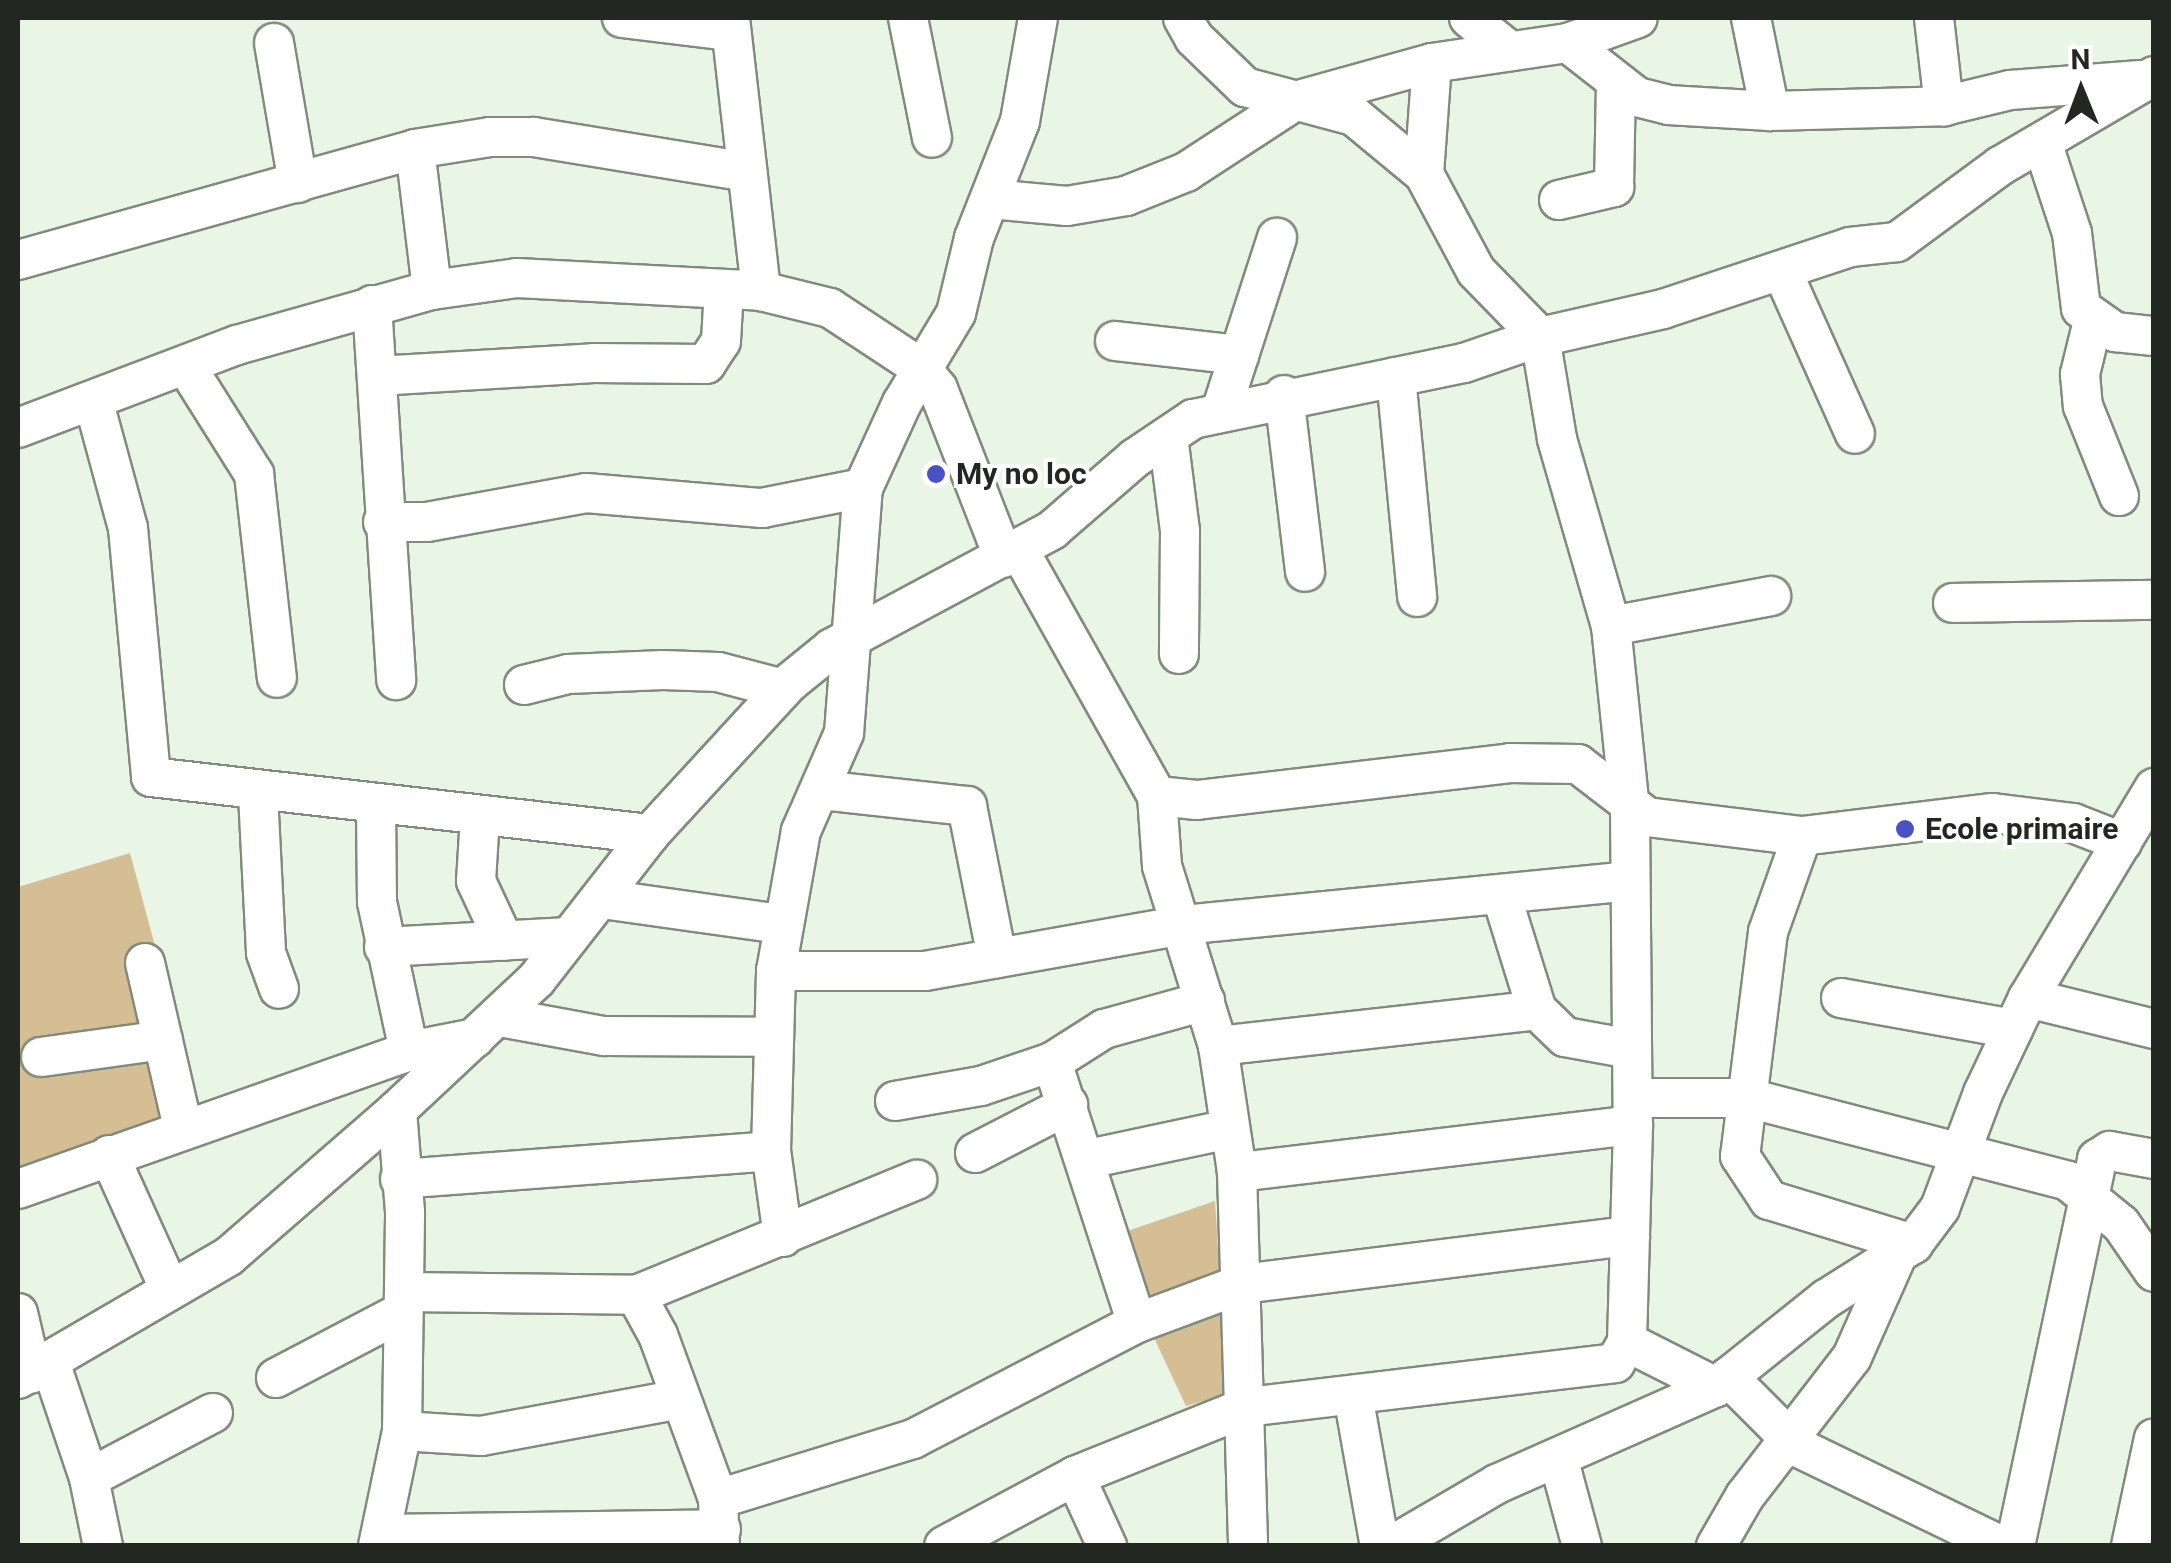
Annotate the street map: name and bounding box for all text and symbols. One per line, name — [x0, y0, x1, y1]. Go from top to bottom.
north arrow — [2031, 40, 2131, 140]
text: N — [2070, 43, 2091, 76]
place label: My no loc — [956, 456, 1087, 492]
marker: My no loc — [925, 463, 947, 485]
place label: Ecole primaire — [1925, 811, 2118, 847]
marker: Ecole primaire — [1894, 818, 1916, 840]

